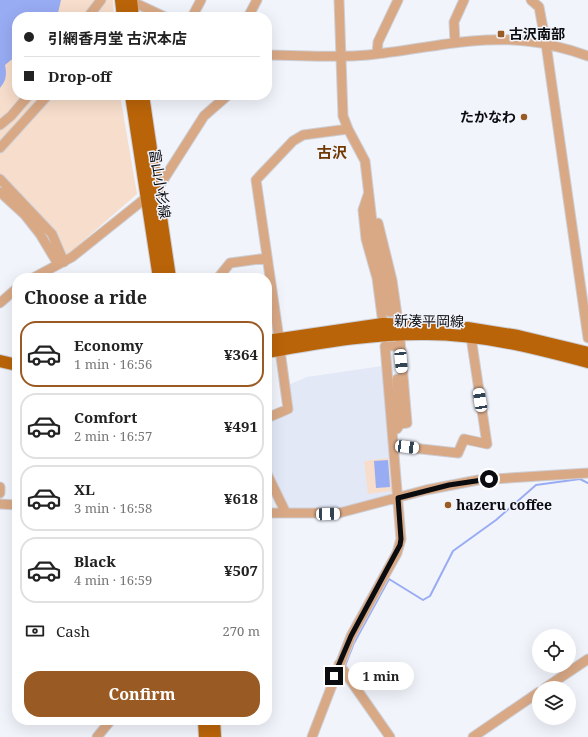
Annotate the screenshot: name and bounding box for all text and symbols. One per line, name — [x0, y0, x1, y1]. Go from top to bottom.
place label: 古沢南部 — [509, 24, 565, 43]
text: 引網香月堂 古沢本店 — [48, 28, 187, 48]
marker: 古沢南部 — [496, 29, 506, 39]
text: Drop-off — [48, 66, 112, 86]
place label: たかなわ — [460, 107, 516, 126]
marker: たかなわ — [519, 112, 529, 122]
district label: 古沢 — [317, 142, 347, 162]
street label: 富山小杉線 — [146, 148, 175, 220]
text: Choose a ride — [24, 285, 147, 309]
street label: 新湊平岡線 — [394, 310, 464, 331]
text: Economy — [74, 335, 143, 355]
icon: car — [26, 336, 62, 372]
text: ¥364 — [224, 344, 258, 364]
car — [394, 349, 408, 373]
text: 1 min · 16:56 — [74, 355, 152, 373]
car — [472, 387, 488, 413]
text: Comfort — [74, 407, 137, 427]
icon: car — [26, 408, 62, 444]
text: ¥491 — [224, 416, 258, 436]
text: 2 min · 16:57 — [74, 427, 152, 445]
car — [394, 440, 420, 454]
route start — [480, 470, 498, 488]
text: XL — [74, 479, 95, 499]
icon: car — [26, 480, 62, 516]
text: ¥618 — [224, 488, 258, 508]
place label: hazeru coffee — [456, 495, 552, 514]
text: 3 min · 16:58 — [74, 499, 152, 517]
marker: hazeru coffee — [443, 500, 453, 510]
car — [316, 508, 340, 520]
text: Black — [74, 551, 116, 571]
icon: car — [26, 552, 62, 588]
text: ¥507 — [224, 560, 258, 580]
text: 4 min · 16:59 — [74, 571, 152, 589]
icon: cash — [24, 620, 46, 642]
text: Cash — [56, 621, 90, 641]
text: 270 m — [223, 622, 260, 640]
map controls — [532, 629, 576, 725]
button: locate — [532, 629, 576, 673]
callout: 1 min — [348, 662, 414, 690]
route end — [325, 667, 343, 685]
text: 1 min — [363, 667, 399, 685]
button: Confirm — [24, 671, 260, 717]
button: layers — [532, 681, 576, 725]

